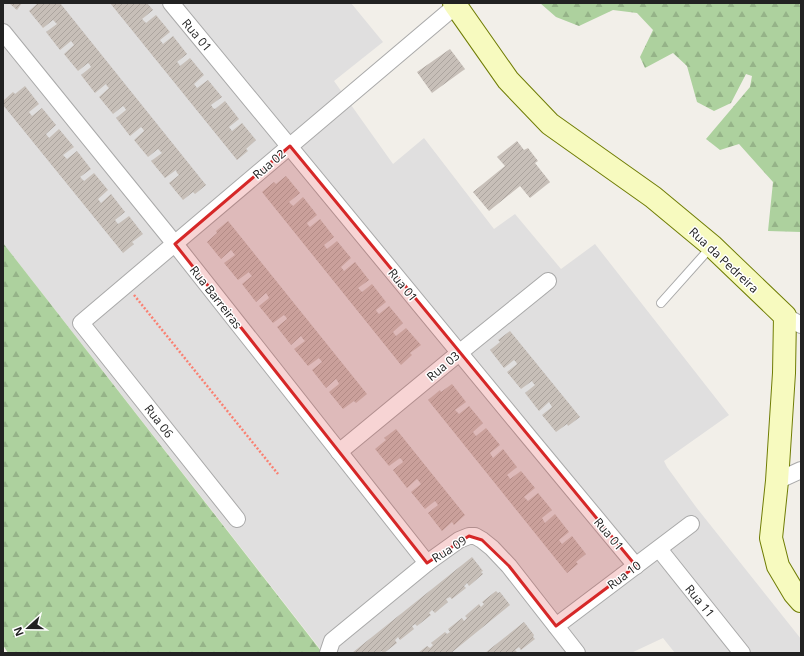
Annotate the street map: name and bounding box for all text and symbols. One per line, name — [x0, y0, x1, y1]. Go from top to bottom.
street label: Rua 01 — [178, 15, 216, 55]
street label: Rua 02 — [249, 145, 289, 183]
street label: Rua da Pedreira — [686, 223, 762, 297]
street label: Rua Barreiras — [186, 262, 246, 332]
street label: Rua 01 — [384, 265, 422, 305]
street label: Rua 03 — [423, 347, 463, 385]
street label: Rua 06 — [141, 401, 178, 441]
street label: Rua 01 — [590, 514, 628, 554]
street label: Rua 09 — [428, 532, 470, 566]
street label: Rua 10 — [604, 557, 645, 593]
street label: Rua 11 — [681, 581, 719, 621]
north arrow — [8, 608, 48, 648]
text: N — [10, 625, 27, 639]

